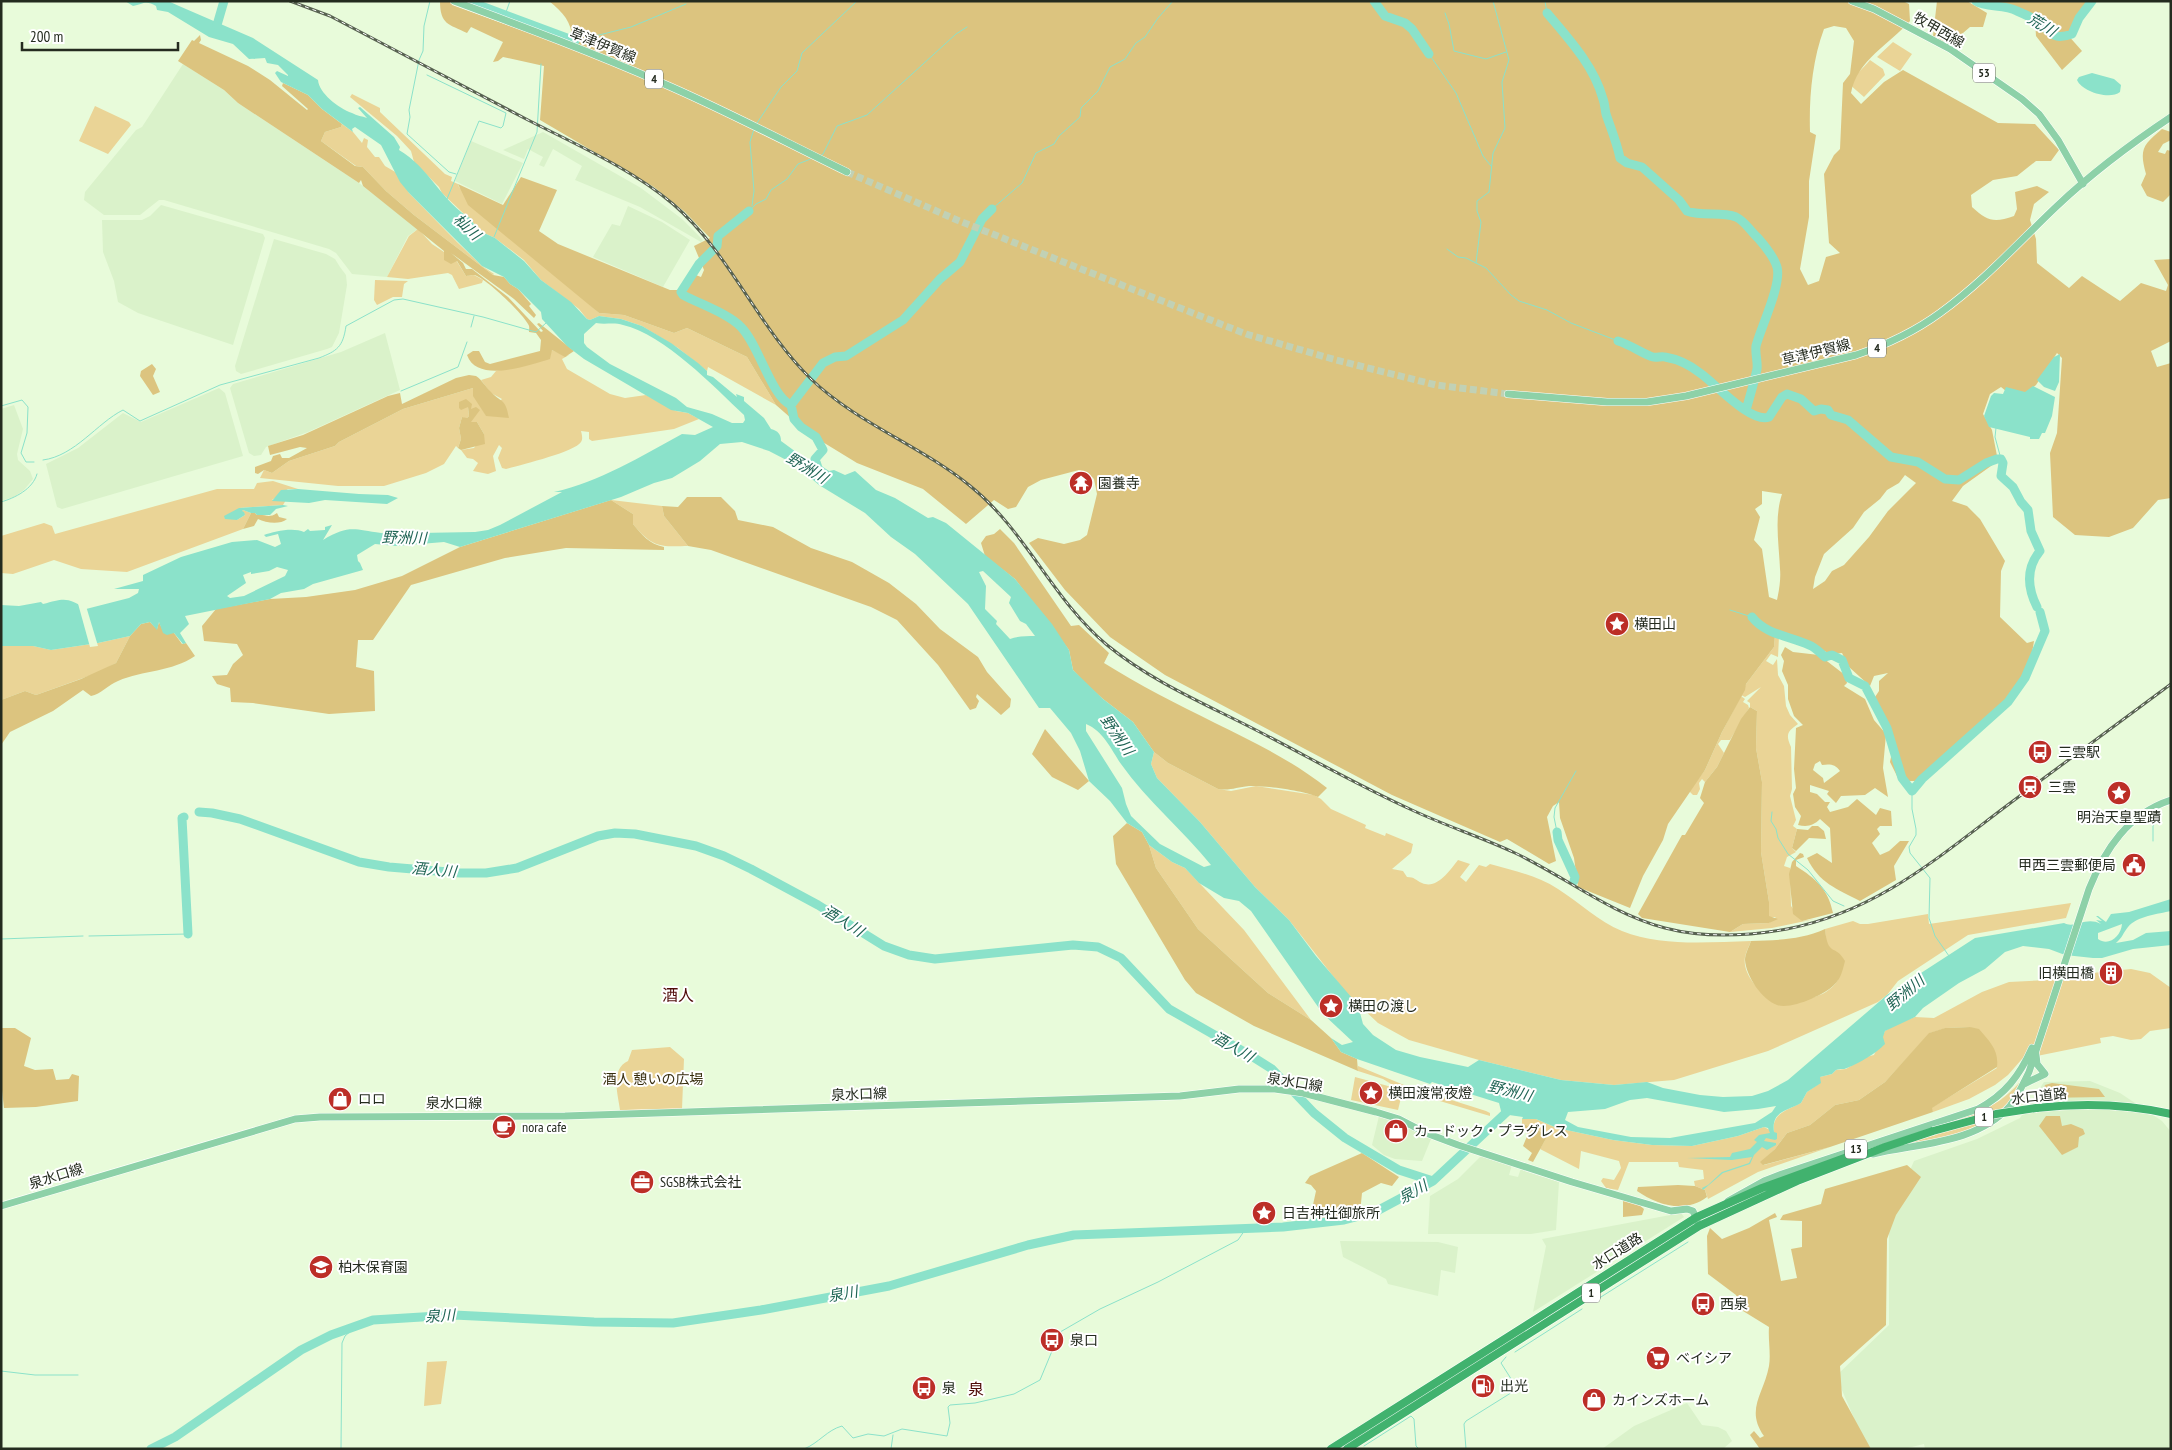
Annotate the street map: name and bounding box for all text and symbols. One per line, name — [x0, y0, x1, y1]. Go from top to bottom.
street label: 牧甲西線 — [1910, 8, 1968, 52]
water label: 荒川 — [2025, 9, 2062, 41]
scale bar — [22, 20, 179, 52]
street label: 草津伊賀線 — [567, 24, 639, 66]
text: 200 m — [30, 27, 63, 46]
road number: 53 — [1973, 64, 1995, 82]
road number: 4 — [645, 70, 663, 88]
water label: 杣川 — [450, 209, 486, 245]
street label: 草津伊賀線 — [1780, 335, 1852, 369]
road number: 4 — [1868, 338, 1886, 358]
water label: 野洲川 — [783, 448, 833, 488]
temple icon: 園養寺 — [1068, 470, 1094, 496]
place label: 園養寺 — [1098, 474, 1140, 492]
water label: 野洲川 — [381, 528, 429, 547]
place icon: 横田山 — [1604, 611, 1630, 637]
place label: 横田山 — [1634, 615, 1676, 633]
water label: 野洲川 — [1097, 711, 1139, 760]
bus stop icon: 三雲駅 — [2027, 739, 2053, 765]
place label: 三雲駅 — [2058, 743, 2100, 761]
station icon: 三雲 — [2017, 774, 2043, 800]
place label: 三雲 — [2048, 778, 2076, 796]
place icon: 明治天皇聖蹟 — [2106, 780, 2132, 806]
place label: 明治天皇聖蹟 — [2077, 808, 2161, 826]
public building icon: 甲西三雲郵便局 — [2121, 852, 2147, 878]
place label: 甲西三雲郵便局 — [2018, 856, 2116, 874]
water label: 酒人川 — [411, 858, 459, 881]
water label: 酒人川 — [819, 901, 869, 942]
building icon: 旧横田橋 — [2098, 960, 2124, 986]
place label: 旧横田橋 — [2038, 964, 2094, 982]
water label: 野洲川 — [1881, 970, 1930, 1014]
district label: 酒人 — [662, 985, 694, 1005]
place icon: 横田の渡し — [1318, 993, 1344, 1019]
place label: 横田の渡し — [1348, 997, 1418, 1015]
water label: 酒人川 — [1209, 1027, 1259, 1067]
street label: 泉水口線 — [1266, 1069, 1324, 1095]
park label: 酒人 憩いの広場 — [603, 1070, 703, 1088]
water label: 野洲川 — [1486, 1076, 1536, 1106]
place icon: 横田渡常夜燈 — [1358, 1080, 1384, 1106]
street label: 泉水口線 — [831, 1084, 887, 1104]
place label: 横田渡常夜燈 — [1388, 1084, 1472, 1102]
street label: 水口道路 — [2010, 1084, 2068, 1108]
shop icon: ロロ — [327, 1086, 353, 1112]
place label: ロロ — [358, 1090, 386, 1108]
street label: 泉水口線 — [426, 1094, 482, 1112]
road number: 1 — [1975, 1108, 1993, 1126]
cafe icon: nora cafe — [491, 1114, 517, 1140]
place label: nora cafe — [522, 1118, 567, 1136]
shop icon: カードック・プラグレス — [1383, 1118, 1409, 1144]
place label: カードック・プラグレス — [1414, 1122, 1568, 1140]
road number: 13 — [1845, 1140, 1867, 1158]
street label: 泉水口線 — [27, 1159, 85, 1193]
office icon: SGSB株式会社 — [629, 1169, 655, 1195]
place label: SGSB株式会社 — [660, 1173, 741, 1191]
water label: 泉川 — [1395, 1175, 1432, 1207]
place icon: 日吉神社御旅所 — [1251, 1200, 1277, 1226]
place label: 日吉神社御旅所 — [1282, 1204, 1380, 1222]
street label: 水口道路 — [1588, 1229, 1646, 1273]
school or university icon: 柏木保育園 — [308, 1254, 334, 1280]
place label: 柏木保育園 — [338, 1258, 408, 1276]
water label: 泉川 — [826, 1281, 861, 1305]
road number: 1 — [1582, 1284, 1600, 1302]
bus stop icon: 西泉 — [1690, 1291, 1716, 1317]
place label: 西泉 — [1720, 1295, 1748, 1313]
water label: 泉川 — [424, 1305, 457, 1326]
bus stop icon: 泉口 — [1039, 1327, 1065, 1353]
place label: 泉口 — [1070, 1331, 1098, 1349]
supermarket icon: ベイシア — [1645, 1345, 1671, 1371]
place label: ベイシア — [1676, 1349, 1732, 1367]
fuel station icon: 出光 — [1470, 1373, 1496, 1399]
bus stop icon: 泉 — [911, 1375, 937, 1401]
place label: 出光 — [1500, 1377, 1528, 1395]
place label: 泉 — [942, 1379, 956, 1397]
district label: 泉 — [968, 1379, 984, 1399]
shop icon: カインズホーム — [1581, 1387, 1607, 1413]
place label: カインズホーム — [1612, 1391, 1709, 1409]

